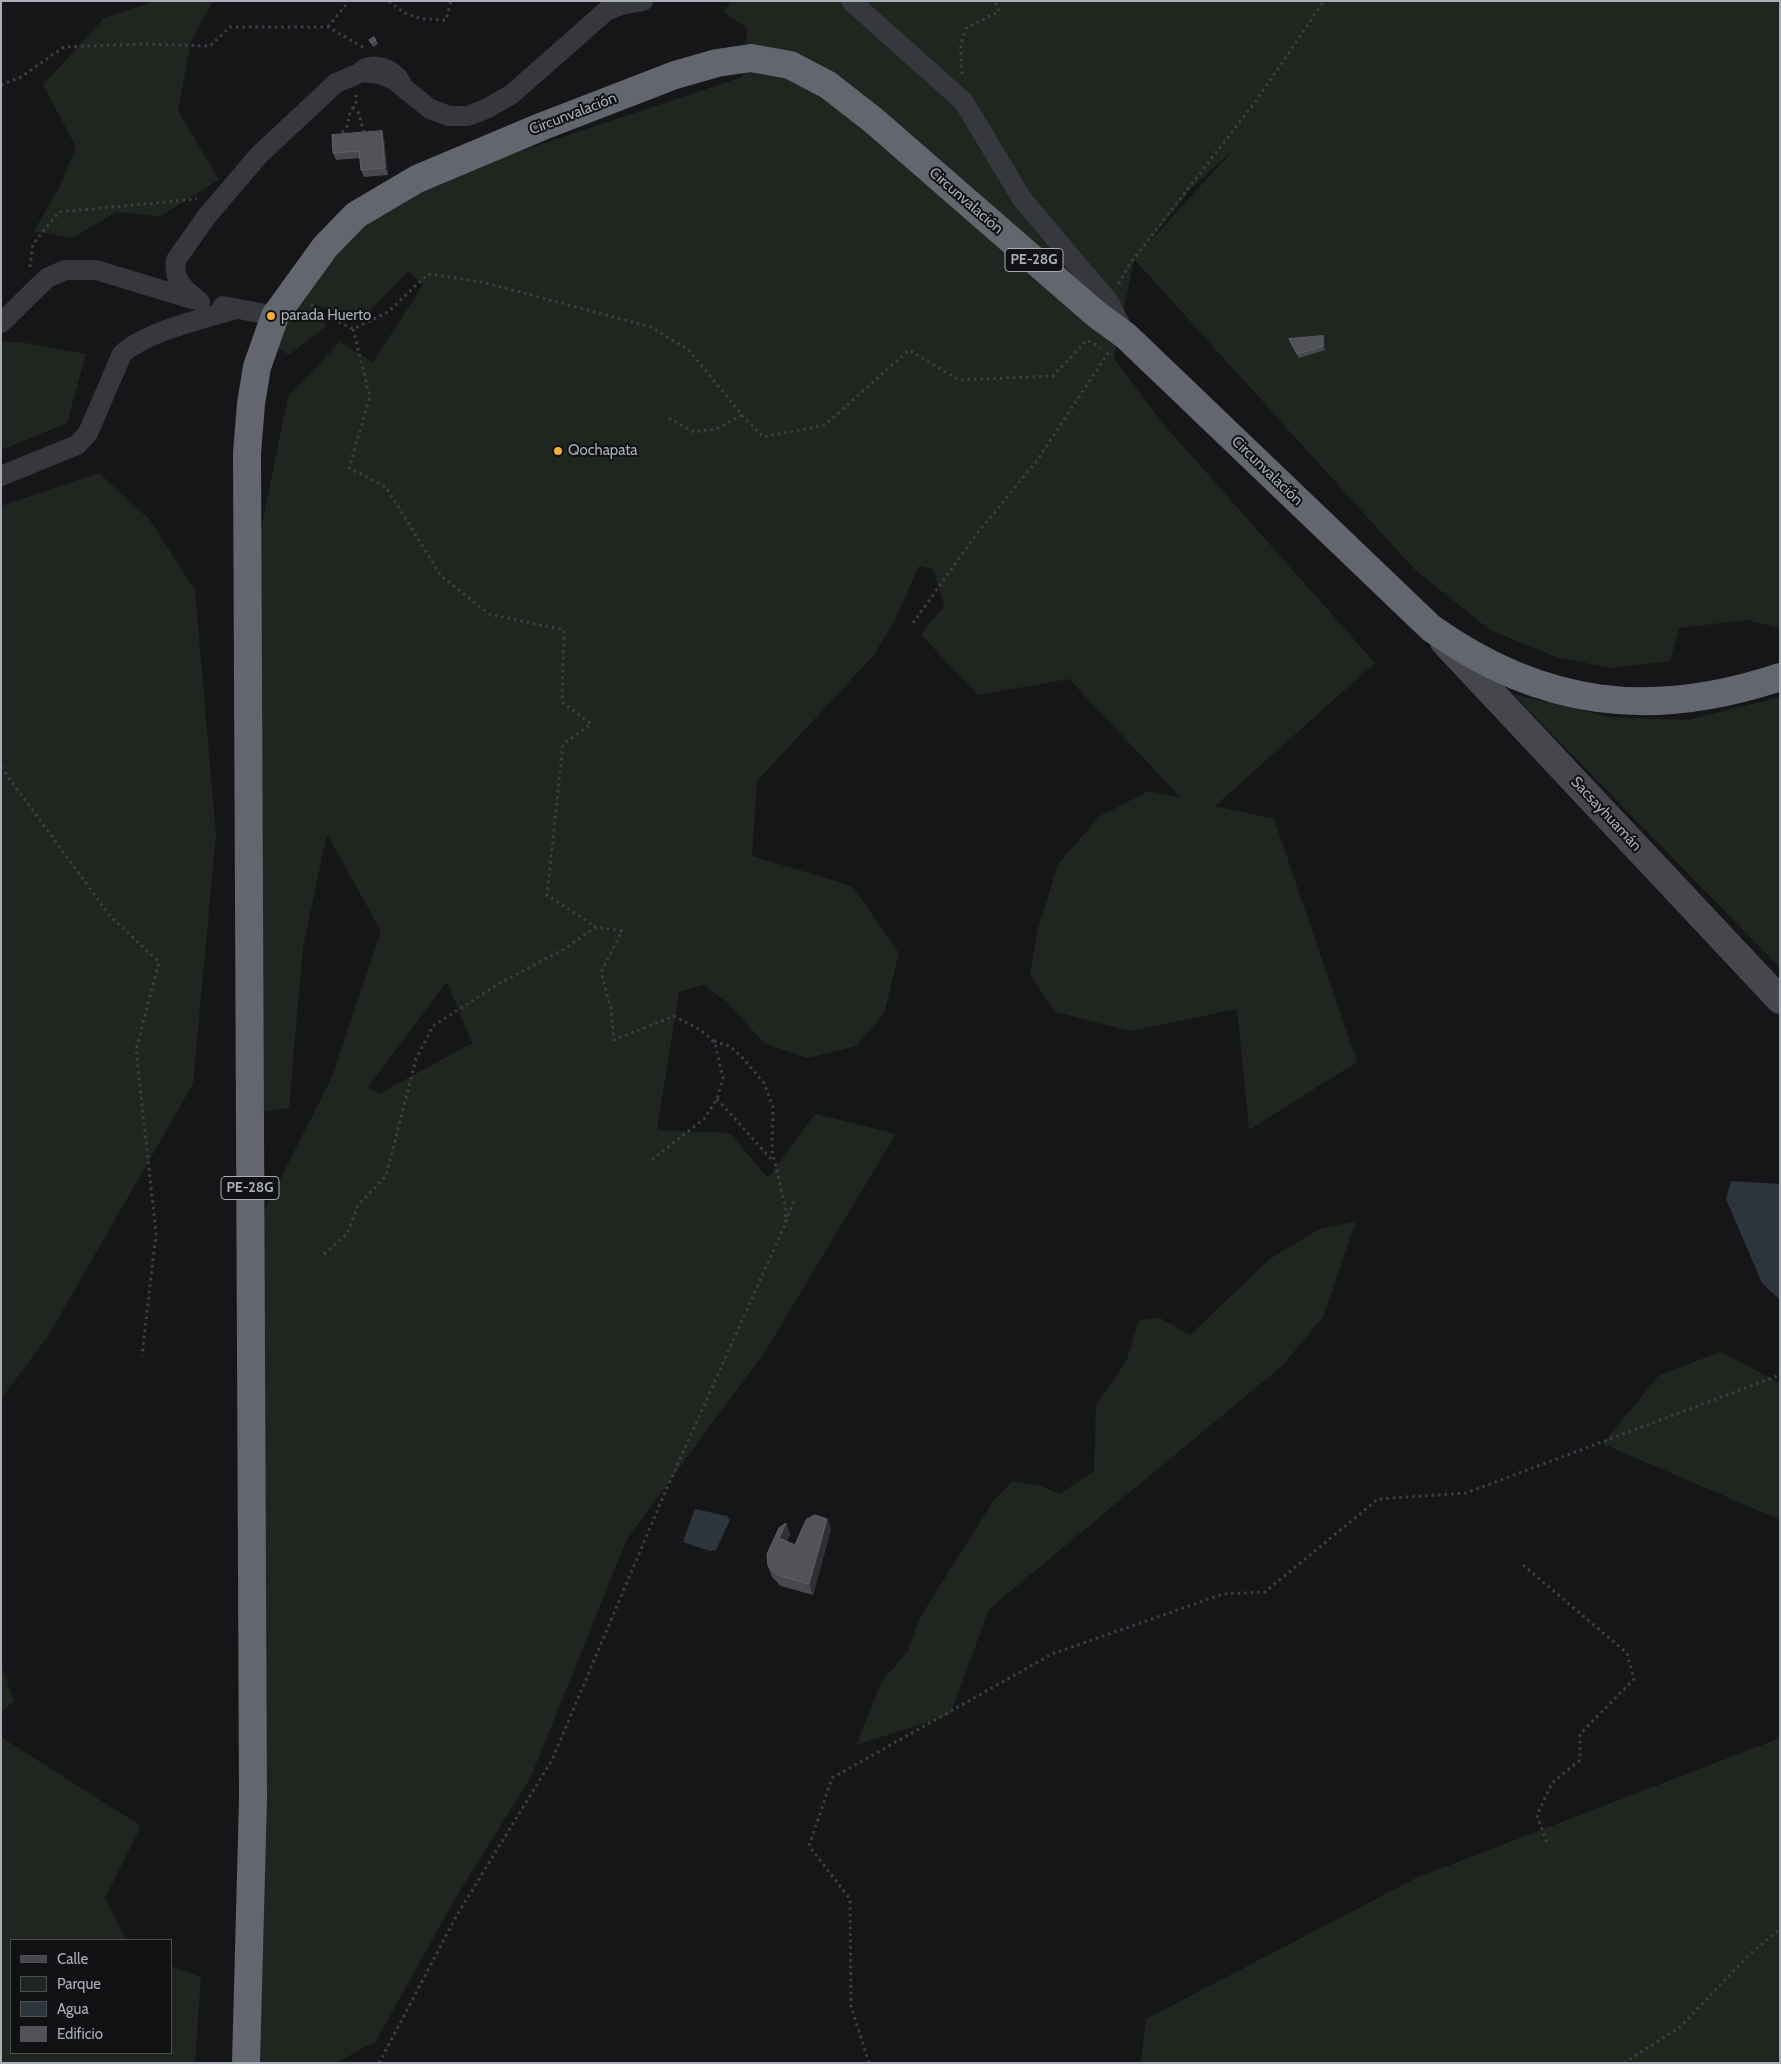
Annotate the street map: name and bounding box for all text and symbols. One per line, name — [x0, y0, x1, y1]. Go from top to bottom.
street label: Circunvalación — [527, 89, 619, 139]
street label: Circunvalación — [925, 164, 1007, 238]
road number: PE-28G — [1005, 248, 1063, 272]
place label: parada Huerto — [281, 307, 371, 325]
marker: parada Huerto — [265, 310, 277, 322]
street label: Circunvalación — [1228, 433, 1306, 509]
place label: Qochapata — [568, 442, 638, 460]
marker: Qochapata — [552, 445, 564, 457]
street label: Sacsayhuamán — [1567, 773, 1645, 855]
road number: PE-28G — [221, 1176, 279, 1200]
legend — [10, 1939, 172, 2054]
text: Calle — [57, 1950, 88, 1968]
text: Parque — [57, 1975, 101, 1993]
text: Agua — [57, 2000, 89, 2018]
text: Edificio — [57, 2025, 103, 2043]

